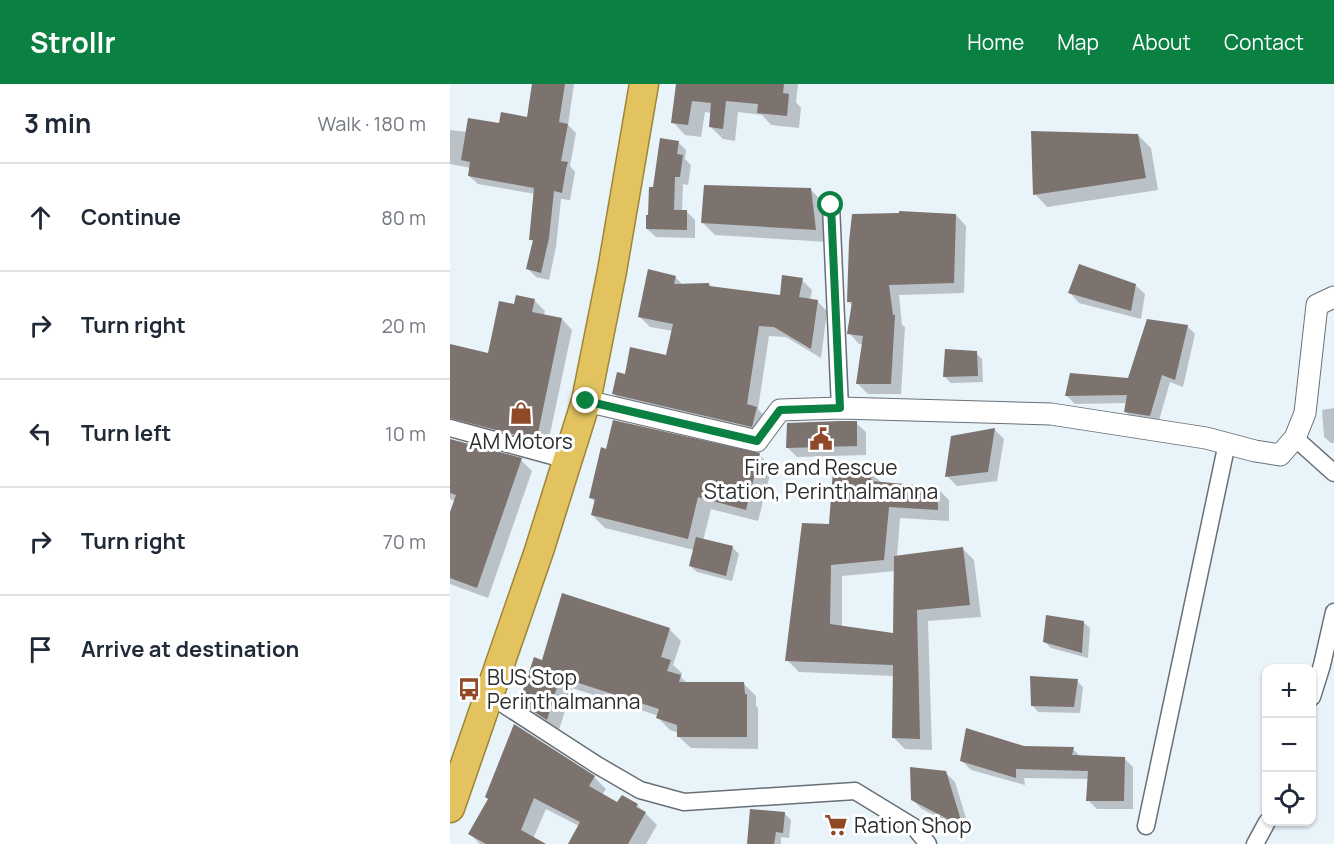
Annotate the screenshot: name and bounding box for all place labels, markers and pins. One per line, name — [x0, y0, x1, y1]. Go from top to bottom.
shop icon: AM Motors — [508, 400, 534, 426]
public building icon: Fire and Rescue Station, Perinthalmanna — [808, 426, 834, 452]
place label: AM Motors — [469, 427, 573, 455]
place label: Fire and Rescue Station, Perinthalmanna — [704, 453, 938, 505]
place label: BUS Stop Perinthalmanna — [487, 663, 640, 715]
bus stop icon: BUS Stop Perinthalmanna — [456, 676, 482, 702]
place label: Ration Shop — [854, 811, 972, 839]
supermarket icon: Ration Shop — [823, 812, 849, 838]

